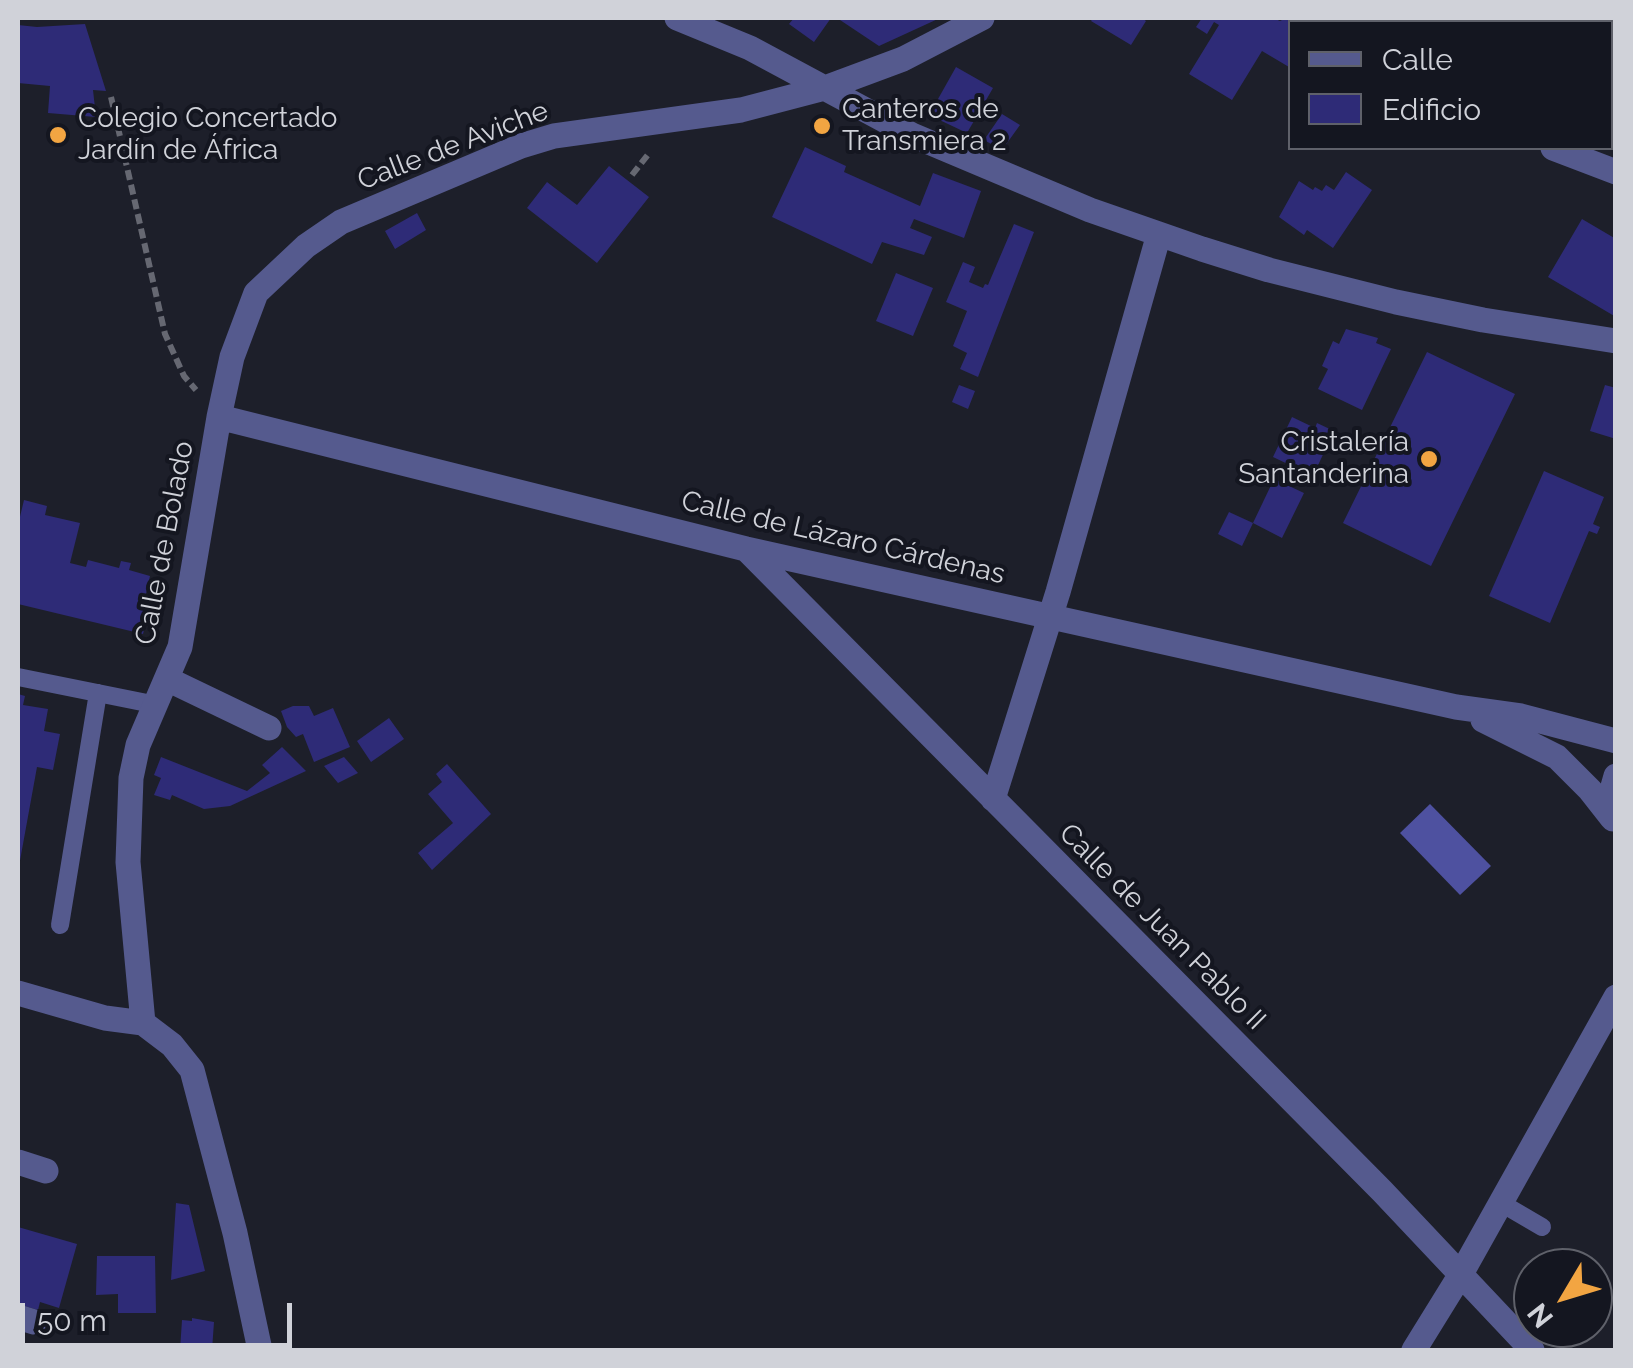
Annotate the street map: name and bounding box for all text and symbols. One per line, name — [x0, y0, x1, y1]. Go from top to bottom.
legend — [1288, 20, 1613, 150]
text: Calle — [1382, 42, 1453, 77]
text: Edificio — [1382, 92, 1481, 127]
place label: Canteros de Transmiera 2 — [842, 93, 1006, 159]
street label: Calle de Aviche — [353, 94, 553, 198]
place label: Colegio Concertado Jardín de África — [78, 102, 338, 168]
marker: Canteros de Transmiera 2 — [811, 115, 833, 137]
marker: Colegio Concertado Jardín de África — [47, 124, 69, 146]
place label: Cristalería Santanderina — [1238, 426, 1409, 492]
street label: Calle de Bolado — [129, 438, 201, 648]
marker: Cristalería Santanderina — [1418, 448, 1440, 470]
street label: Calle de Lázaro Cárdenas — [678, 484, 1008, 592]
street label: Calle de Juan Pablo II — [1052, 817, 1272, 1037]
north arrow — [1513, 1248, 1613, 1348]
scale bar — [25, 1283, 298, 1345]
text: N — [1521, 1297, 1560, 1334]
text: 50 m — [37, 1303, 107, 1338]

